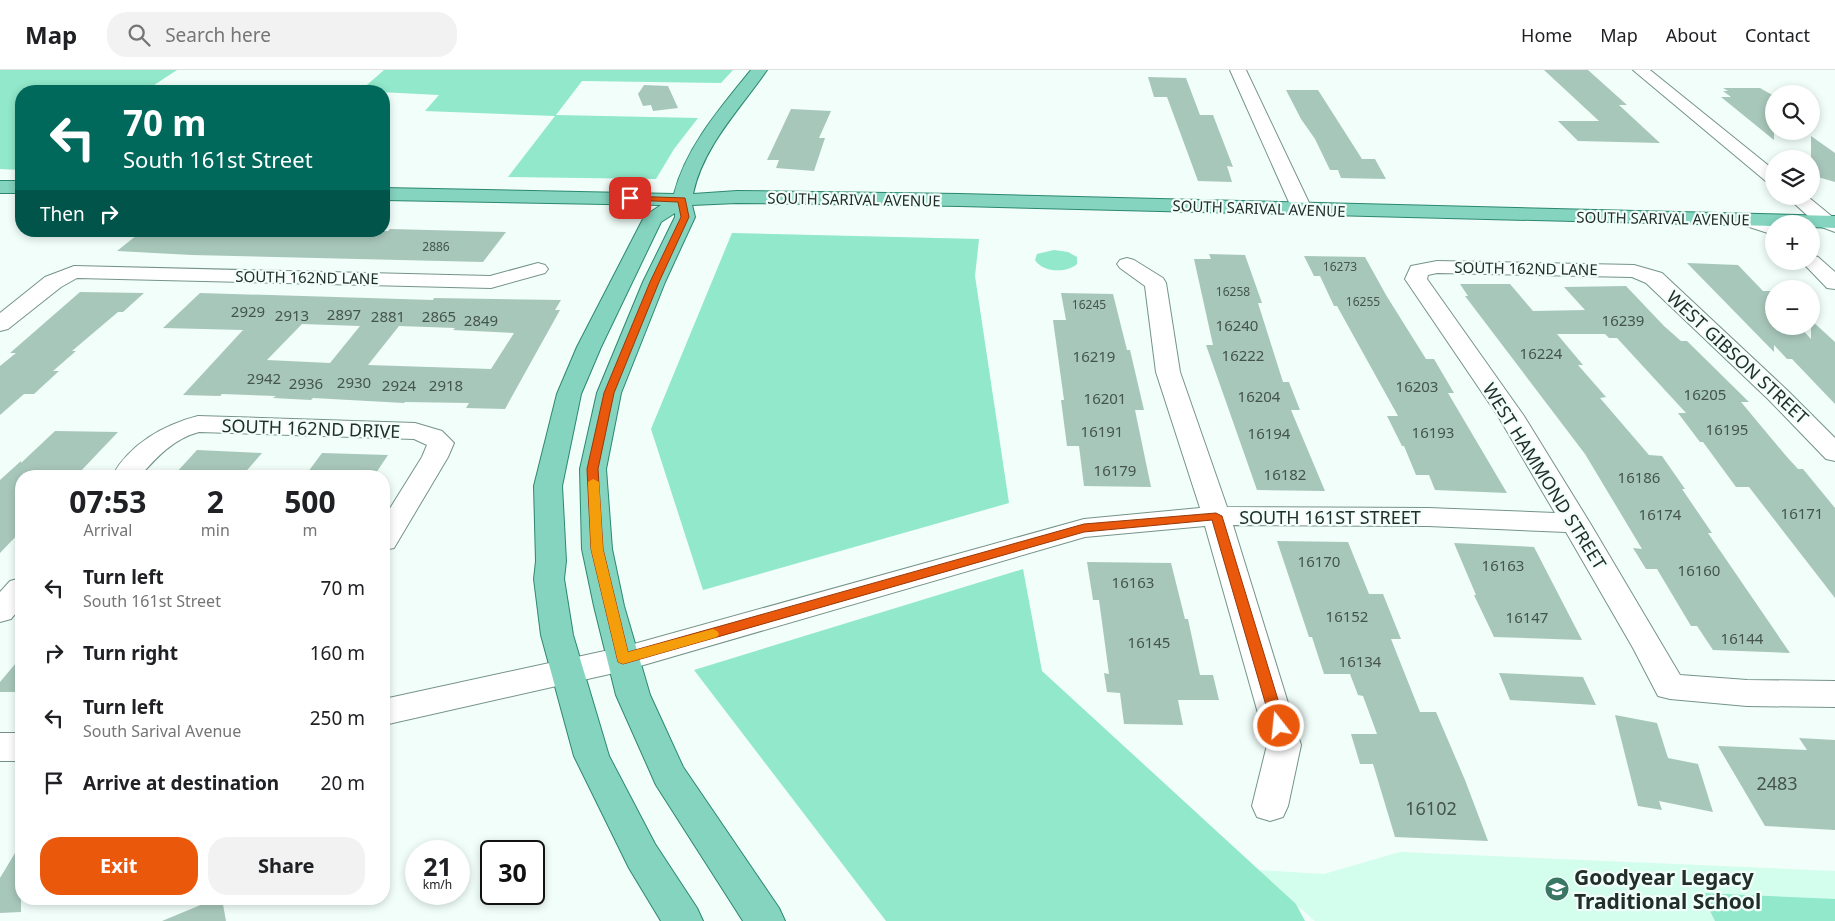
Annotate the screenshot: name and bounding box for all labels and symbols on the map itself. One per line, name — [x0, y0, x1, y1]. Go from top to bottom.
pin — [609, 177, 651, 219]
street label: SOUTH SARIVAL AVENUE — [767, 187, 941, 211]
street label: SOUTH SARIVAL AVENUE — [1172, 195, 1346, 221]
street label: SOUTH SARIVAL AVENUE — [1576, 206, 1750, 230]
house number: 2886 — [422, 238, 450, 255]
street label: SOUTH 162ND LANE — [1454, 257, 1598, 279]
house number: 16273 — [1323, 258, 1357, 275]
street label: SOUTH 162ND LANE — [235, 266, 379, 288]
house number: 16258 — [1216, 283, 1250, 300]
street label: WEST GIBSON STREET — [1662, 285, 1814, 429]
house number: 16255 — [1346, 293, 1380, 310]
house number: 16245 — [1072, 296, 1106, 313]
house number: 2929 — [231, 301, 265, 321]
house number: 2897 — [327, 304, 361, 324]
house number: 2913 — [275, 305, 309, 325]
house number: 2881 — [371, 306, 405, 326]
house number: 2865 — [422, 306, 456, 326]
house number: 2849 — [464, 310, 498, 330]
house number: 16239 — [1602, 310, 1644, 330]
house number: 16240 — [1216, 315, 1258, 335]
house number: 16224 — [1520, 343, 1563, 363]
house number: 16222 — [1222, 345, 1264, 365]
house number: 16219 — [1073, 346, 1115, 366]
house number: 2942 — [247, 368, 281, 388]
house number: 2930 — [337, 372, 371, 392]
house number: 2936 — [289, 373, 323, 393]
house number: 2924 — [382, 375, 417, 395]
house number: 2918 — [429, 375, 463, 395]
house number: 16203 — [1396, 376, 1438, 396]
street label: WEST HAMMOND STREET — [1478, 378, 1612, 574]
house number: 16205 — [1684, 384, 1726, 404]
house number: 16204 — [1238, 386, 1281, 406]
house number: 16201 — [1084, 388, 1126, 408]
street label: SOUTH 162ND DRIVE — [221, 413, 401, 443]
house number: 16195 — [1706, 419, 1748, 439]
house number: 16191 — [1081, 421, 1123, 441]
house number: 16193 — [1412, 422, 1454, 442]
house number: 16194 — [1248, 423, 1291, 443]
house number: 16179 — [1094, 460, 1136, 480]
house number: 16182 — [1264, 464, 1306, 484]
house number: 16186 — [1618, 467, 1660, 487]
house number: 16171 — [1781, 503, 1823, 523]
house number: 16174 — [1639, 504, 1682, 524]
street label: SOUTH 161ST STREET — [1239, 505, 1421, 529]
house number: 16170 — [1298, 551, 1340, 571]
house number: 16163 — [1482, 555, 1524, 575]
house number: 16160 — [1678, 560, 1720, 580]
house number: 16163 — [1112, 572, 1154, 592]
house number: 16152 — [1326, 606, 1368, 626]
house number: 16147 — [1506, 607, 1548, 627]
house number: 16144 — [1721, 628, 1764, 648]
house number: 16145 — [1128, 632, 1170, 652]
house number: 16134 — [1339, 651, 1382, 671]
position arrow — [1252, 699, 1304, 751]
house number: 2483 — [1756, 771, 1798, 795]
house number: 16102 — [1405, 796, 1457, 820]
speed limit sign: 30 — [480, 840, 545, 905]
place label: Goodyear Legacy Traditional School — [1574, 863, 1761, 915]
school or university icon: Goodyear Legacy Traditional School — [1544, 876, 1570, 902]

